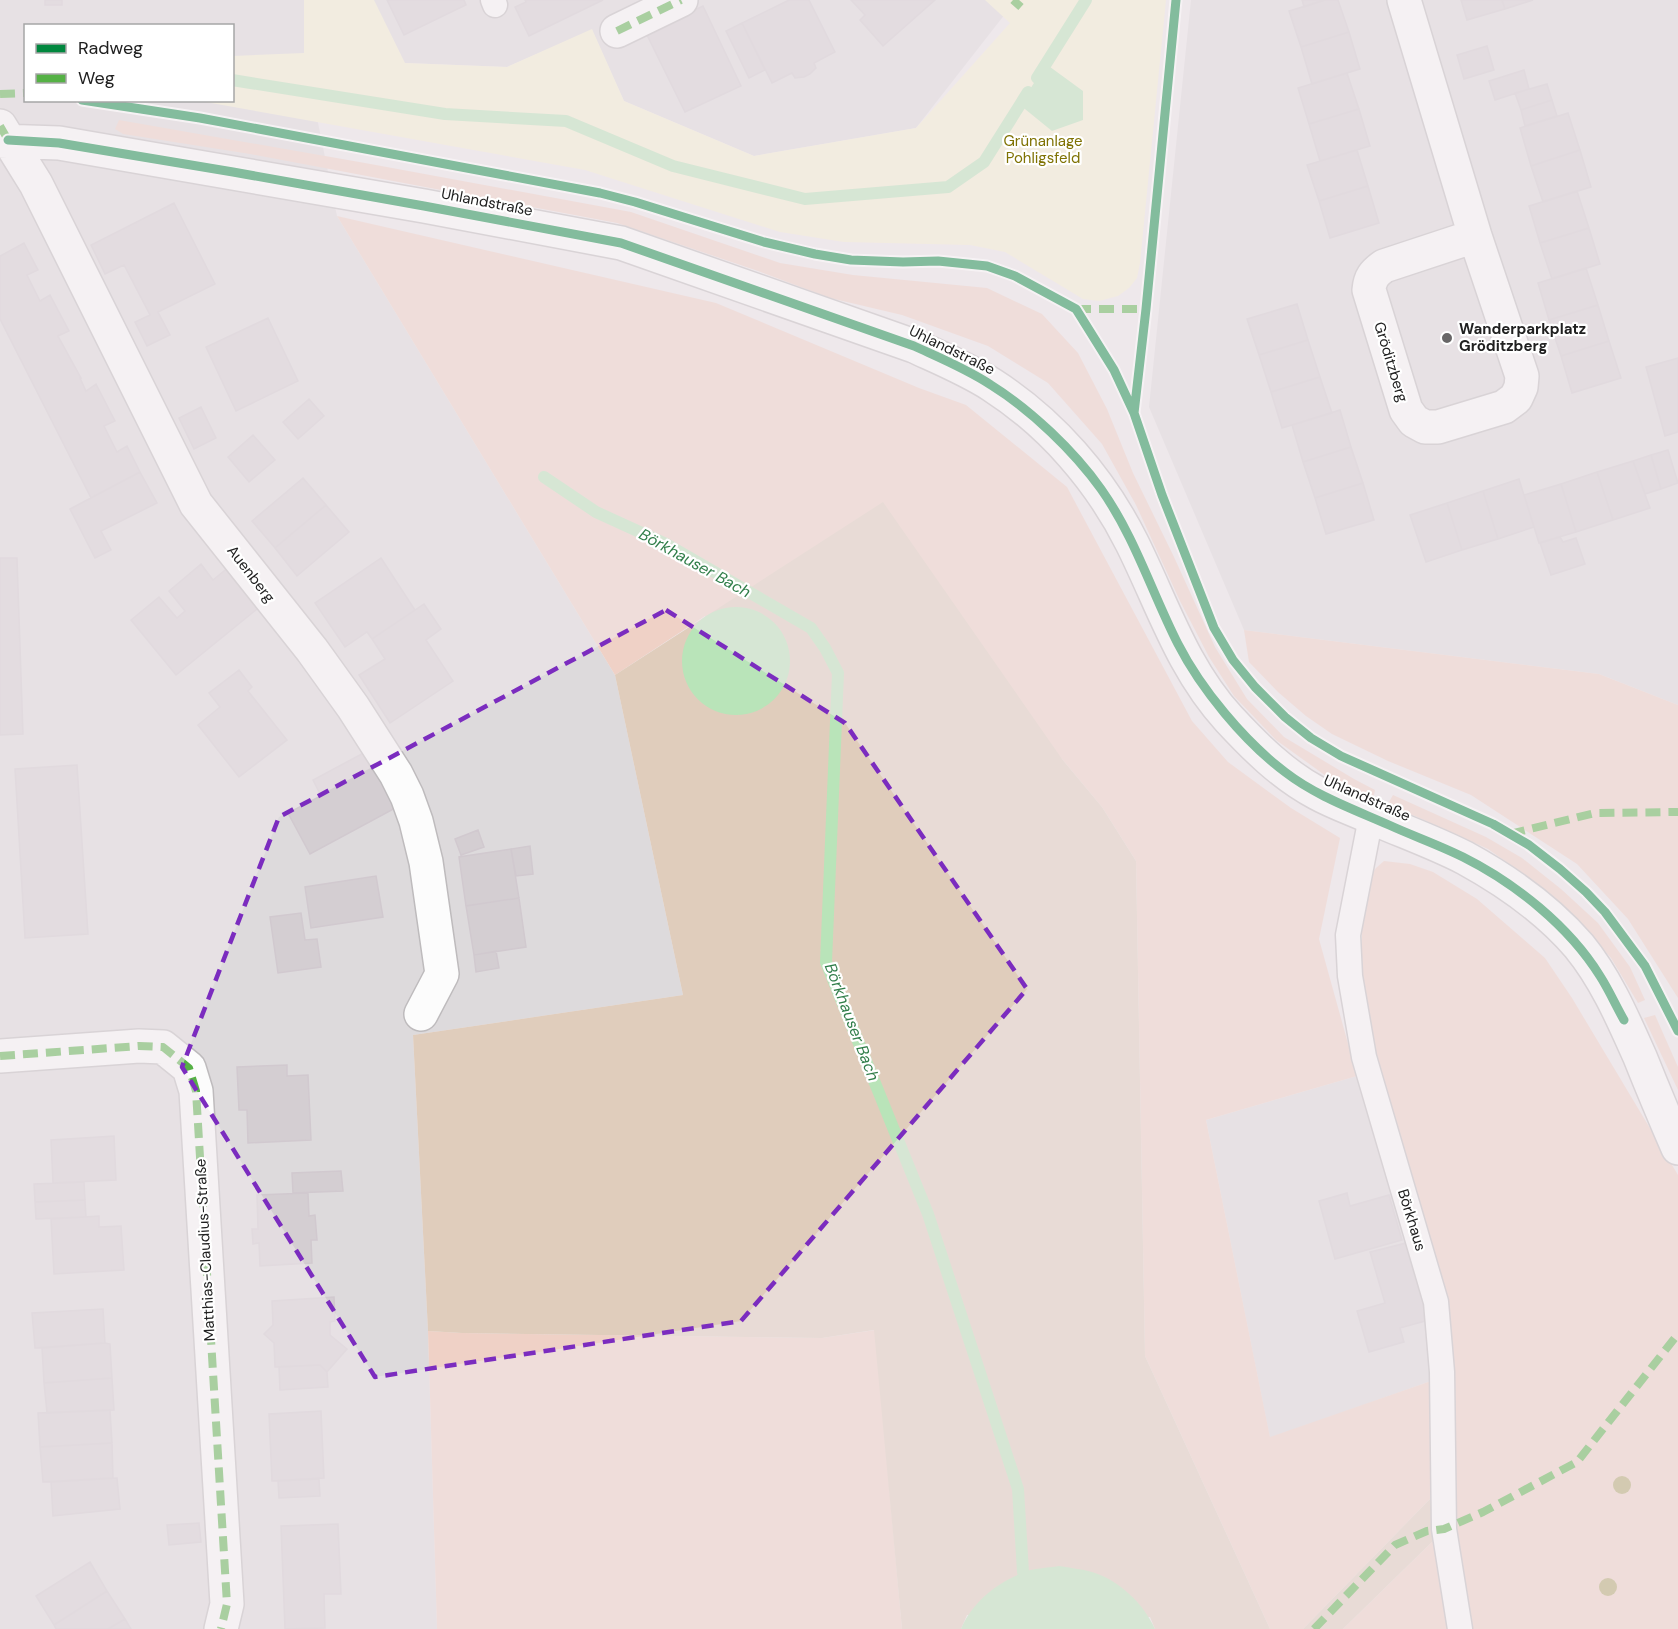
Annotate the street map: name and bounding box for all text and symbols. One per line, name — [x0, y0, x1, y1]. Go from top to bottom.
legend — [24, 24, 234, 102]
text: Radweg — [78, 36, 143, 60]
text: Weg — [78, 66, 115, 90]
park label: Grünanlage Pohligsfeld — [1004, 131, 1083, 168]
street label: Uhlandstraße — [439, 183, 535, 221]
street label: Gröditzberg — [1369, 319, 1413, 405]
place label: Wanderparkplatz Gröditzberg — [1459, 319, 1586, 356]
street label: Uhlandstraße — [906, 321, 998, 379]
marker: Wanderparkplatz Gröditzberg — [1440, 331, 1454, 345]
water label: Börkhauser Bach — [635, 524, 755, 602]
street label: Auenberg — [222, 541, 280, 607]
street label: Uhlandstraße — [1320, 770, 1414, 826]
water label: Börkhauser Bach — [820, 960, 884, 1084]
street label: Matthias-Claudius-Straße — [190, 1158, 220, 1342]
street label: Börkhaus — [1393, 1186, 1431, 1254]

